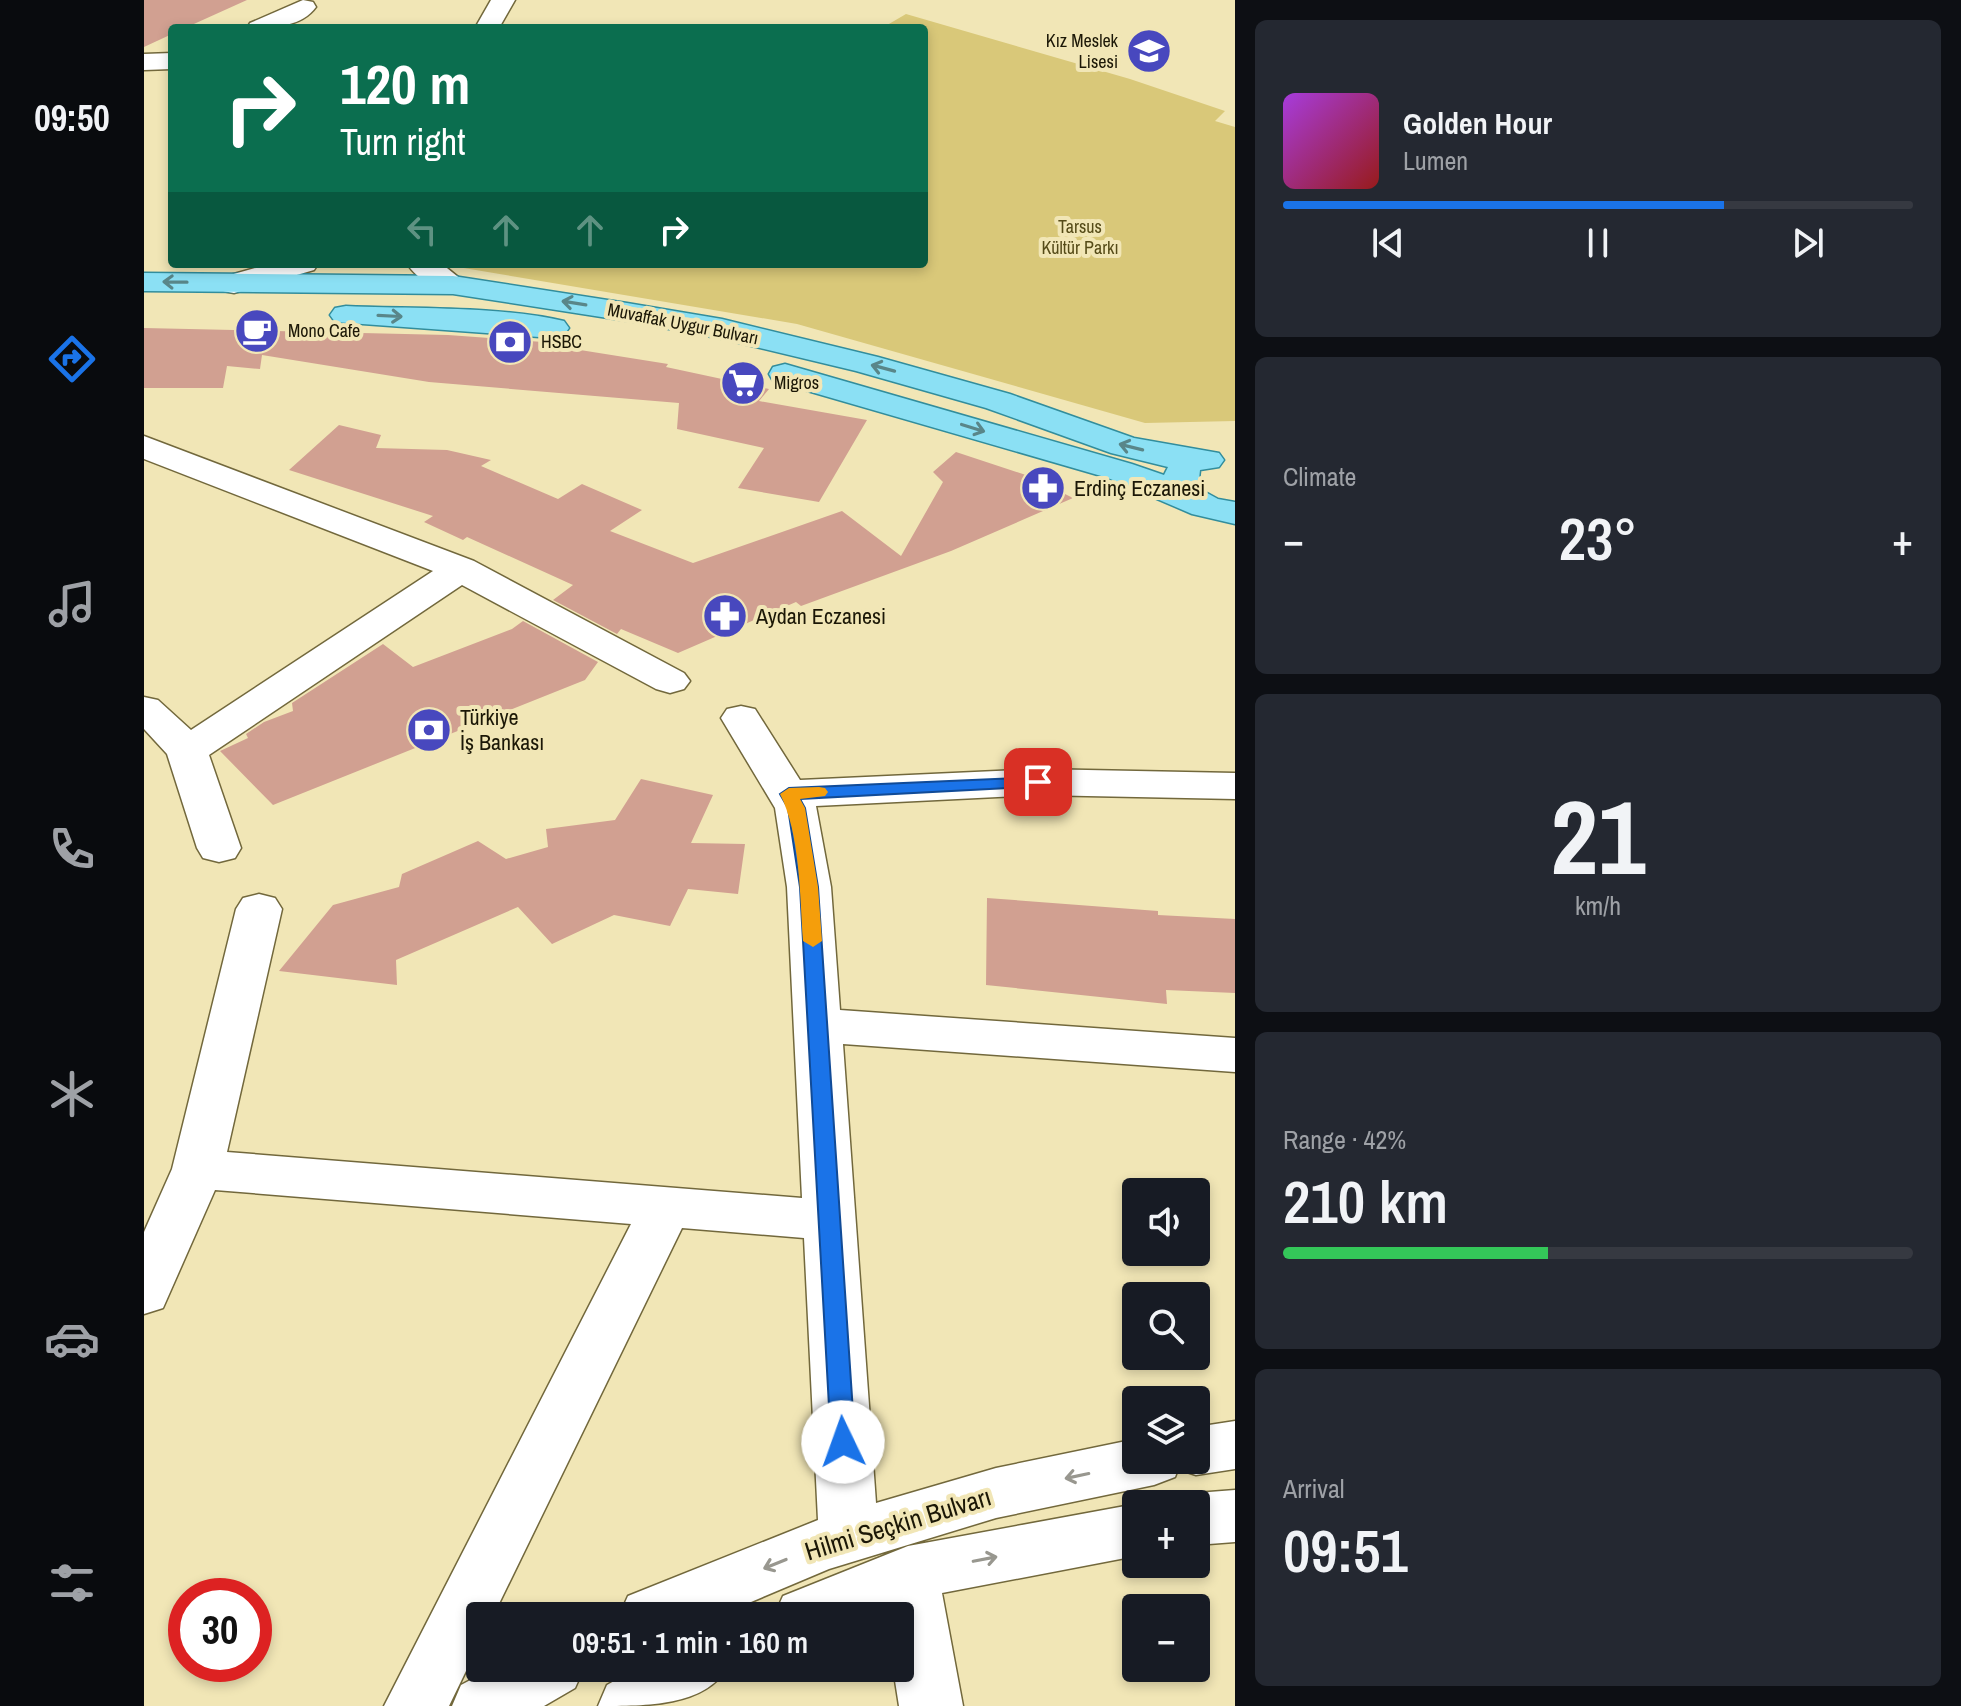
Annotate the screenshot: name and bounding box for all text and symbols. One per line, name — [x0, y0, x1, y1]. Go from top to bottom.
school or university icon: Kız Meslek Lisesi — [1125, 27, 1173, 75]
place label: Kız Meslek Lisesi — [1046, 28, 1119, 74]
text: 120 m — [340, 46, 470, 121]
icon: right — [208, 56, 312, 160]
text: 09:50 — [34, 94, 110, 142]
text: Golden Hour — [1403, 103, 1552, 143]
text: Turn right — [340, 118, 465, 166]
text: Lumen — [1403, 143, 1468, 178]
icon: left — [400, 208, 444, 252]
icon: ahead — [484, 208, 528, 252]
icon: ahead — [568, 208, 612, 252]
icon: right — [652, 208, 696, 252]
park label: Tarsus Kültür Parkı — [1041, 214, 1119, 260]
icon: previous — [1366, 221, 1410, 265]
icon: pause — [1576, 221, 1620, 265]
icon: next — [1786, 221, 1830, 265]
one-way arrow — [162, 275, 189, 290]
one-way arrow — [562, 295, 587, 310]
street label: Muvaffak Uygur Bulvarı — [606, 297, 761, 350]
cafe icon: Mono Cafe — [233, 307, 281, 355]
one-way arrow — [376, 308, 403, 323]
place label: Mono Cafe — [288, 318, 360, 343]
bank icon: HSBC — [486, 318, 534, 366]
place label: HSBC — [541, 329, 582, 354]
icon: directions — [44, 331, 100, 387]
supermarket icon: Migros — [719, 359, 767, 407]
one-way arrow — [871, 360, 897, 375]
place label: Migros — [774, 370, 819, 395]
one-way arrow — [960, 422, 985, 436]
one-way arrow — [1118, 439, 1144, 454]
text: Climate — [1283, 459, 1356, 494]
pharmacy icon: Erdinç Eczanesi — [1019, 464, 1067, 512]
place label: Erdinç Eczanesi — [1074, 473, 1205, 503]
text: 23° — [1559, 498, 1637, 579]
text: − — [1283, 509, 1304, 569]
text: + — [1892, 509, 1913, 569]
icon: music — [44, 576, 100, 632]
pharmacy icon: Aydan Eczanesi — [701, 592, 749, 640]
place label: Aydan Eczanesi — [755, 601, 886, 631]
place label: Türkiye İş Bankası — [460, 702, 544, 757]
bank icon: Türkiye İş Bankası — [405, 706, 453, 754]
pin — [1004, 748, 1072, 816]
icon: arrive — [1016, 760, 1060, 804]
text: 21 — [1551, 766, 1645, 906]
icon: phone — [44, 821, 100, 877]
text: km/h — [1575, 888, 1621, 923]
icon: climate — [44, 1066, 100, 1122]
text: Range · 42% — [1283, 1122, 1406, 1157]
text: 210 km — [1283, 1161, 1448, 1242]
map controls — [1122, 1178, 1210, 1682]
button: sound — [1122, 1178, 1210, 1266]
button: search — [1122, 1282, 1210, 1370]
icon: car — [44, 1311, 100, 1367]
button: layers — [1122, 1386, 1210, 1474]
position arrow — [801, 1400, 885, 1484]
one-way arrow — [1065, 1469, 1091, 1484]
text: Arrival — [1283, 1471, 1345, 1506]
street label: Hilmi Seçkin Bulvarı — [800, 1479, 995, 1568]
button: + — [1122, 1490, 1210, 1578]
text: 09:51 — [1283, 1510, 1408, 1591]
one-way arrow — [972, 1550, 998, 1565]
icon: filters — [44, 1555, 100, 1611]
one-way arrow — [763, 1558, 788, 1573]
speed limit sign: 30 — [168, 1578, 272, 1682]
button: − — [1122, 1594, 1210, 1682]
text: 09:51 · 1 min · 160 m — [572, 1622, 808, 1662]

